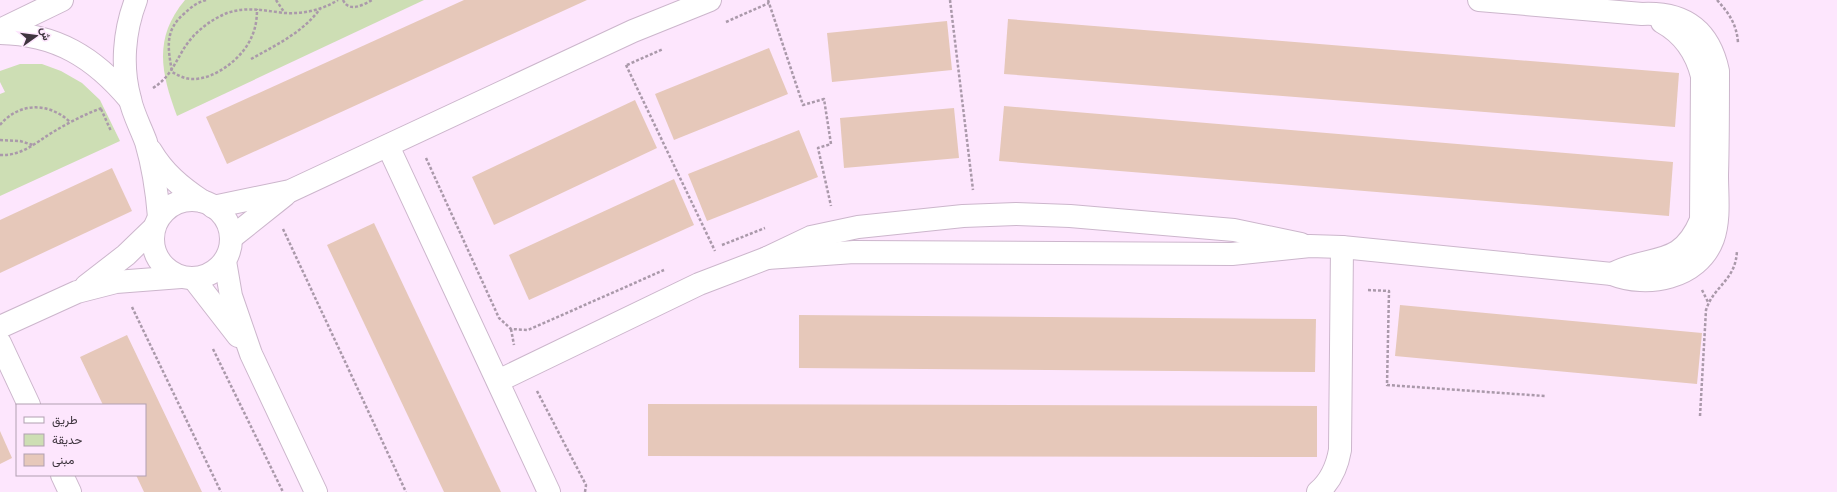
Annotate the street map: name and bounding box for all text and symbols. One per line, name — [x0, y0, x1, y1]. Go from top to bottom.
north arrow — [16, 16, 56, 56]
text: ش — [37, 25, 54, 42]
legend — [16, 404, 146, 476]
text: طريق — [52, 412, 78, 428]
text: حديقة — [52, 432, 82, 447]
text: مبنى — [52, 452, 74, 468]

